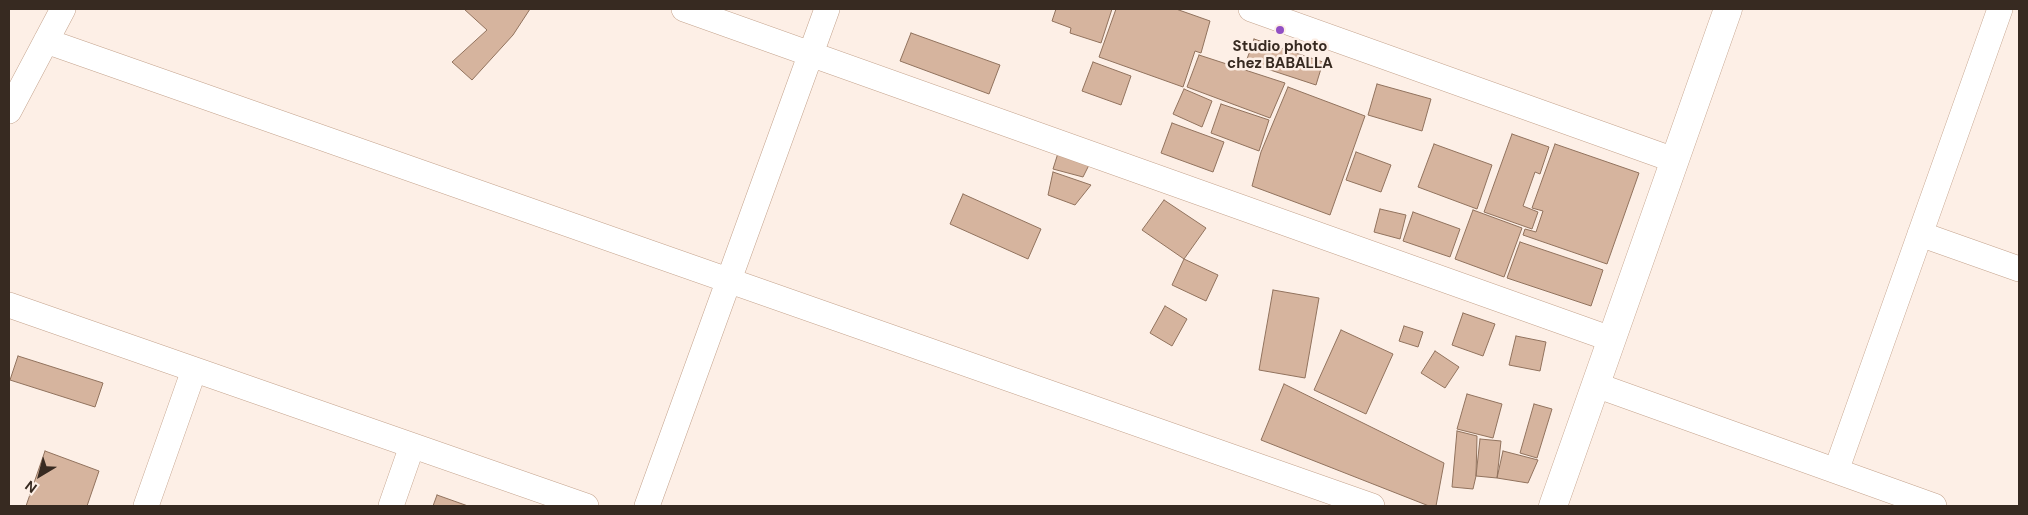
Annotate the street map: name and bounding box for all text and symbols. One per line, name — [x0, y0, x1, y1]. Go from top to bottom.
marker: Studio photo chez BABALLA — [1274, 24, 1286, 36]
place label: Studio photo chez BABALLA — [1227, 38, 1333, 73]
north arrow — [15, 450, 65, 500]
text: N — [21, 477, 40, 497]

